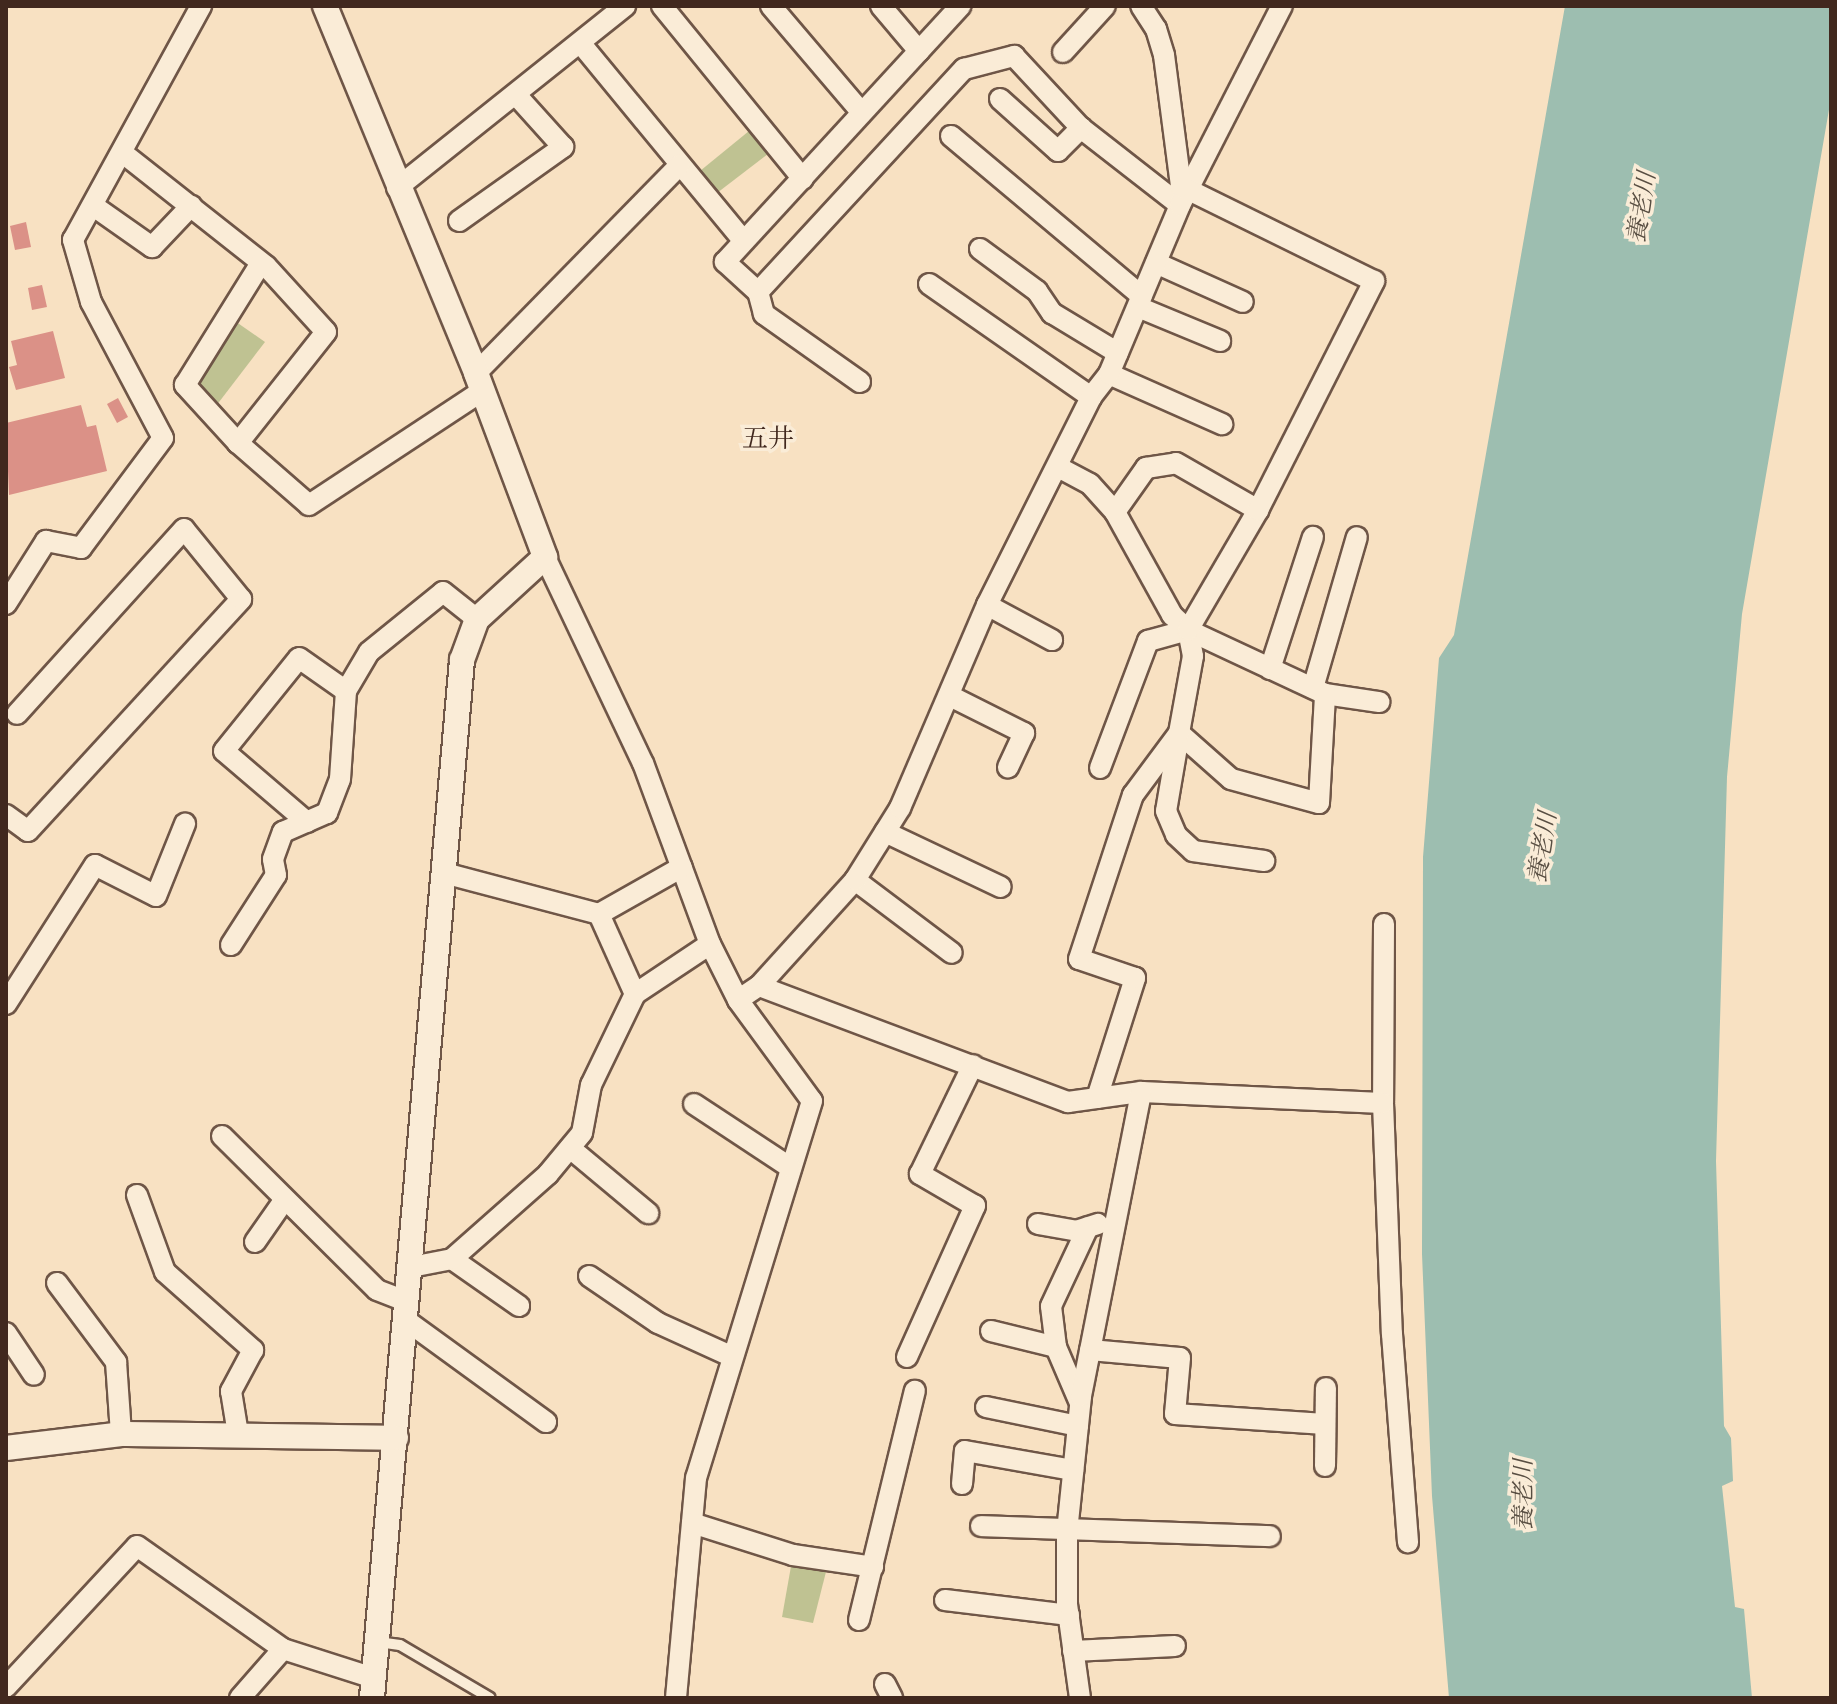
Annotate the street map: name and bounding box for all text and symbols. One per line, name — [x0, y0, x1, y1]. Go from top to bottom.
water label: 養老川 — [1624, 170, 1664, 246]
district label: 五井 — [742, 425, 794, 457]
water label: 養老川 — [1525, 810, 1565, 886]
water label: 養老川 — [1512, 1459, 1540, 1531]

